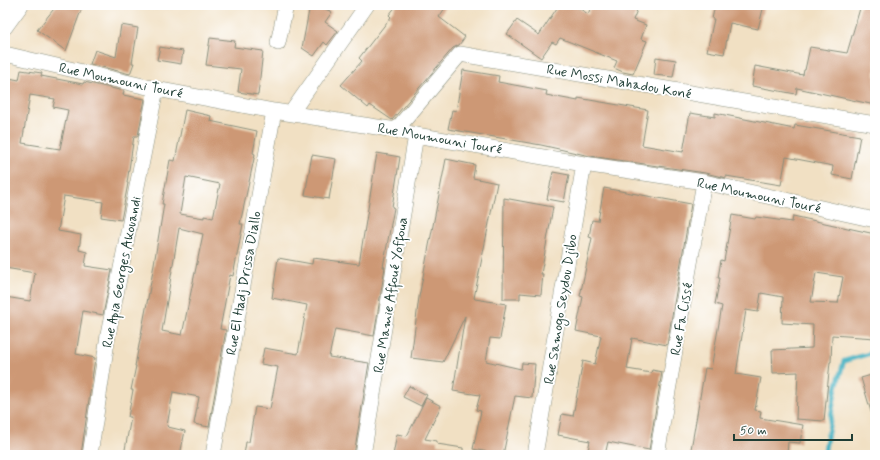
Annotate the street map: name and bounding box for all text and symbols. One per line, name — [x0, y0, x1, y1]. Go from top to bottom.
street label: Rue Moumouni Touré — [57, 59, 184, 103]
street label: Rue Mossi Mahadou Koné — [545, 60, 693, 104]
street label: Rue Moumouni Touré — [376, 119, 503, 159]
street label: Rue Moumouni Touré — [695, 174, 822, 218]
street label: Rue Apia Georges Akouandi — [98, 195, 146, 350]
street label: Rue El Hadj Drissa Diallo — [222, 209, 266, 357]
street label: Rue Mamie Affoué Yoffoua — [370, 216, 414, 375]
street label: Rue Samogo Seydou Djibo — [540, 233, 583, 386]
street label: Rue Fa Cissé — [667, 281, 697, 357]
scale bar — [734, 416, 852, 442]
text: 50 m — [740, 423, 767, 439]

